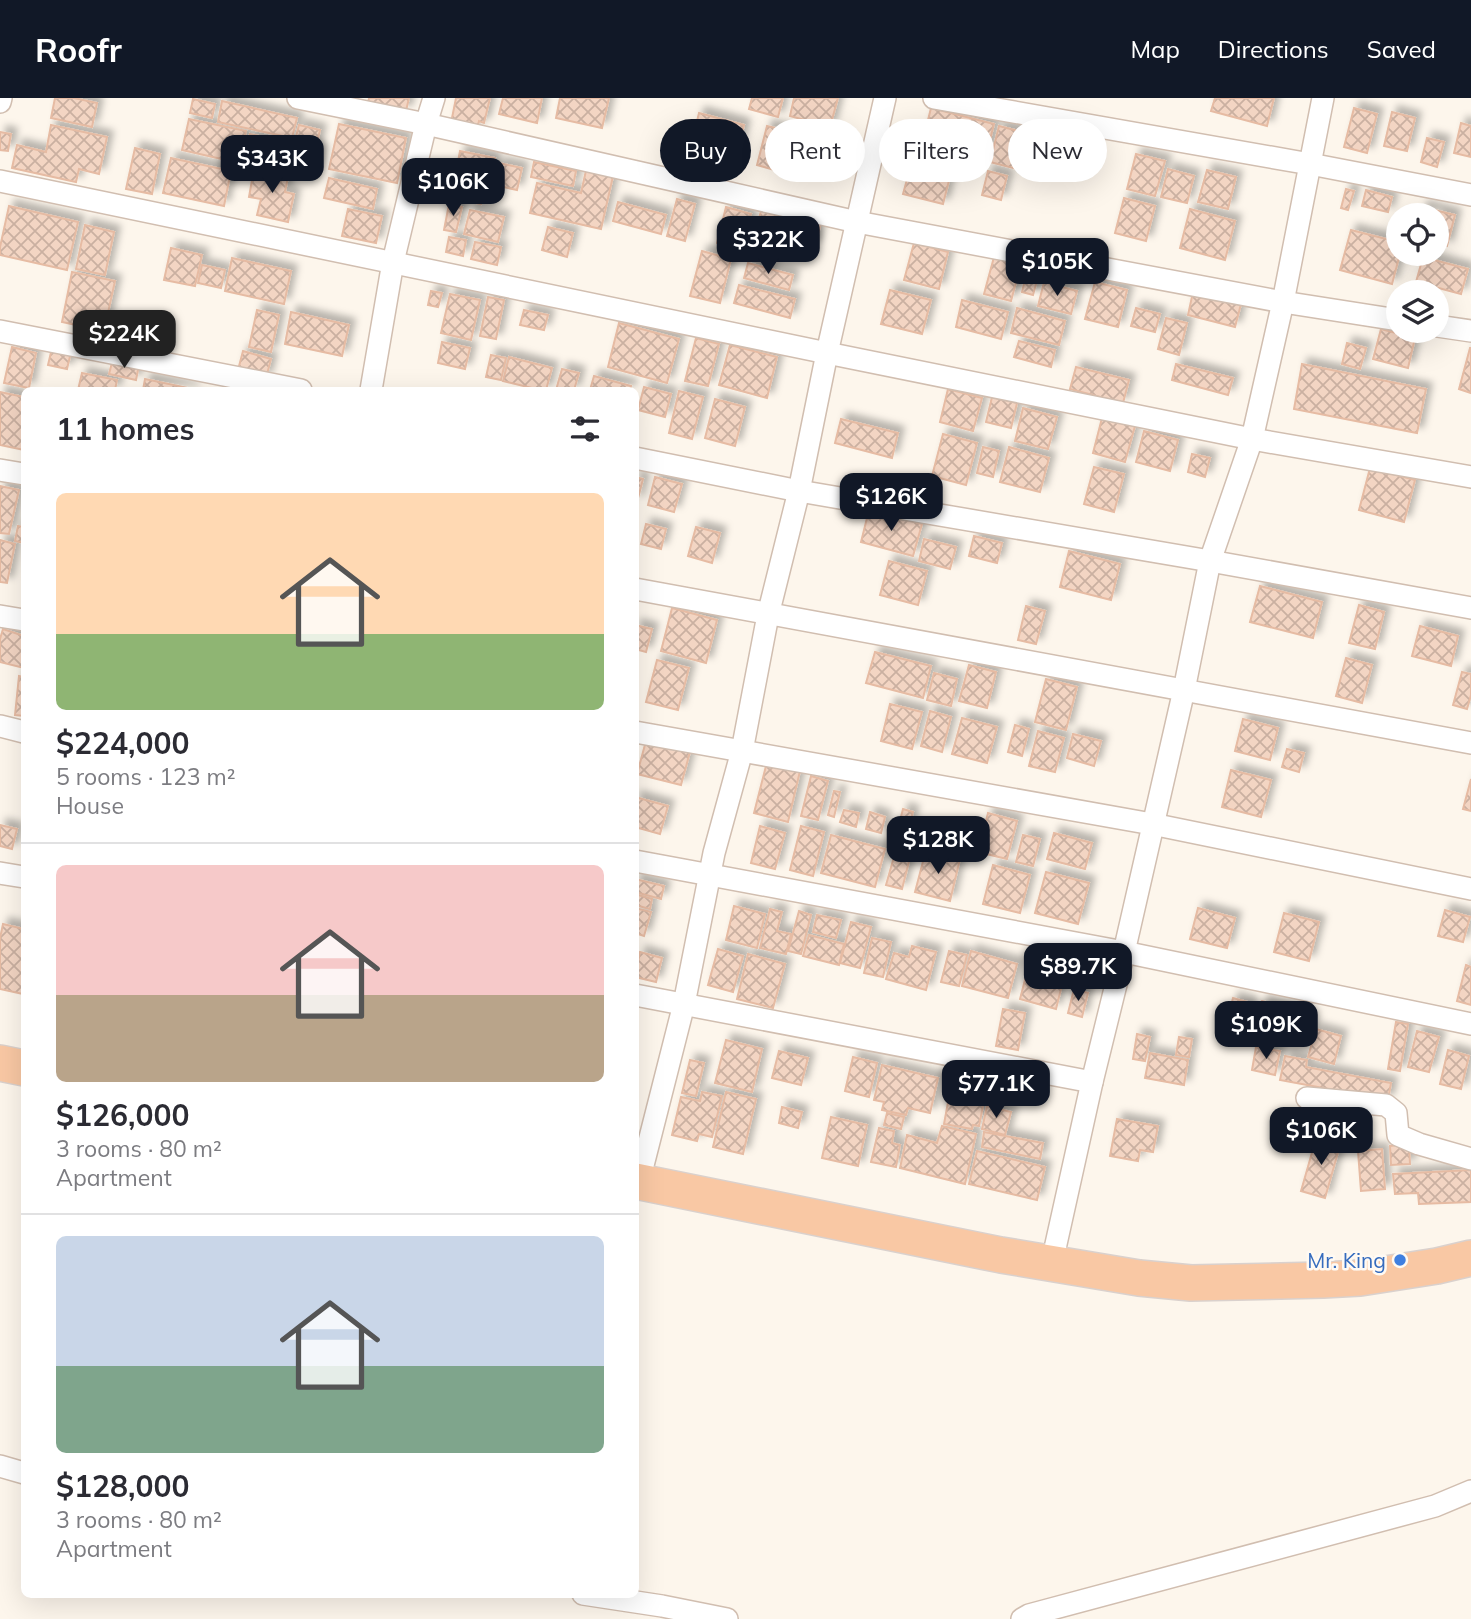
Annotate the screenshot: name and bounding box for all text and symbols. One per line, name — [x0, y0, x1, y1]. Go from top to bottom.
text: Roofr — [35, 29, 122, 70]
text: Map — [1130, 34, 1180, 64]
text: Directions — [1218, 34, 1329, 64]
text: Saved — [1367, 34, 1436, 64]
chip: Buy — [660, 119, 751, 182]
chip: Rent — [765, 119, 865, 182]
chip: Filters — [879, 119, 994, 182]
chip: New — [1008, 119, 1107, 182]
pin: $343K — [223, 136, 321, 195]
text: $343K — [237, 143, 307, 172]
pin: $106K — [404, 158, 502, 218]
text: $106K — [418, 166, 488, 195]
map controls — [1386, 203, 1449, 343]
button: locate — [1386, 203, 1449, 266]
pin: $322K — [719, 216, 817, 276]
text: $322K — [733, 224, 803, 253]
pin: $105K — [1008, 238, 1106, 298]
text: $105K — [1022, 246, 1092, 275]
button: layers — [1386, 280, 1449, 343]
pin: $224K — [75, 310, 173, 370]
text: $224K — [89, 318, 159, 347]
text: 11 homes — [56, 410, 195, 448]
icon: filters — [566, 410, 604, 448]
pin: $126K — [842, 474, 940, 533]
text: $126K — [856, 481, 926, 510]
icon: home — [267, 539, 393, 665]
text: $224,000 — [56, 724, 189, 762]
text: 5 rooms · 123 m² — [56, 762, 236, 791]
text: House — [56, 791, 124, 820]
pin: $128K — [889, 816, 987, 876]
text: $128K — [903, 824, 973, 853]
icon: home — [267, 911, 393, 1037]
pin: $89.7K — [1021, 944, 1135, 1003]
text: $89.7K — [1040, 951, 1116, 980]
pin: $109K — [1217, 1002, 1315, 1061]
text: $109K — [1231, 1009, 1301, 1038]
pin: $77.1K — [939, 1060, 1053, 1120]
text: $77.1K — [958, 1068, 1034, 1097]
text: $126,000 — [56, 1096, 189, 1134]
pin: $106K — [1272, 1108, 1370, 1167]
text: $106K — [1286, 1115, 1356, 1144]
text: 3 rooms · 80 m² — [56, 1134, 222, 1163]
text: Apartment — [56, 1163, 172, 1192]
place label: Mr. King — [1307, 1247, 1386, 1273]
marker: Mr. King — [1392, 1252, 1408, 1268]
icon: home — [267, 1282, 393, 1408]
text: $128,000 — [56, 1467, 189, 1505]
text: 3 rooms · 80 m² — [56, 1505, 222, 1534]
text: Apartment — [56, 1534, 172, 1563]

